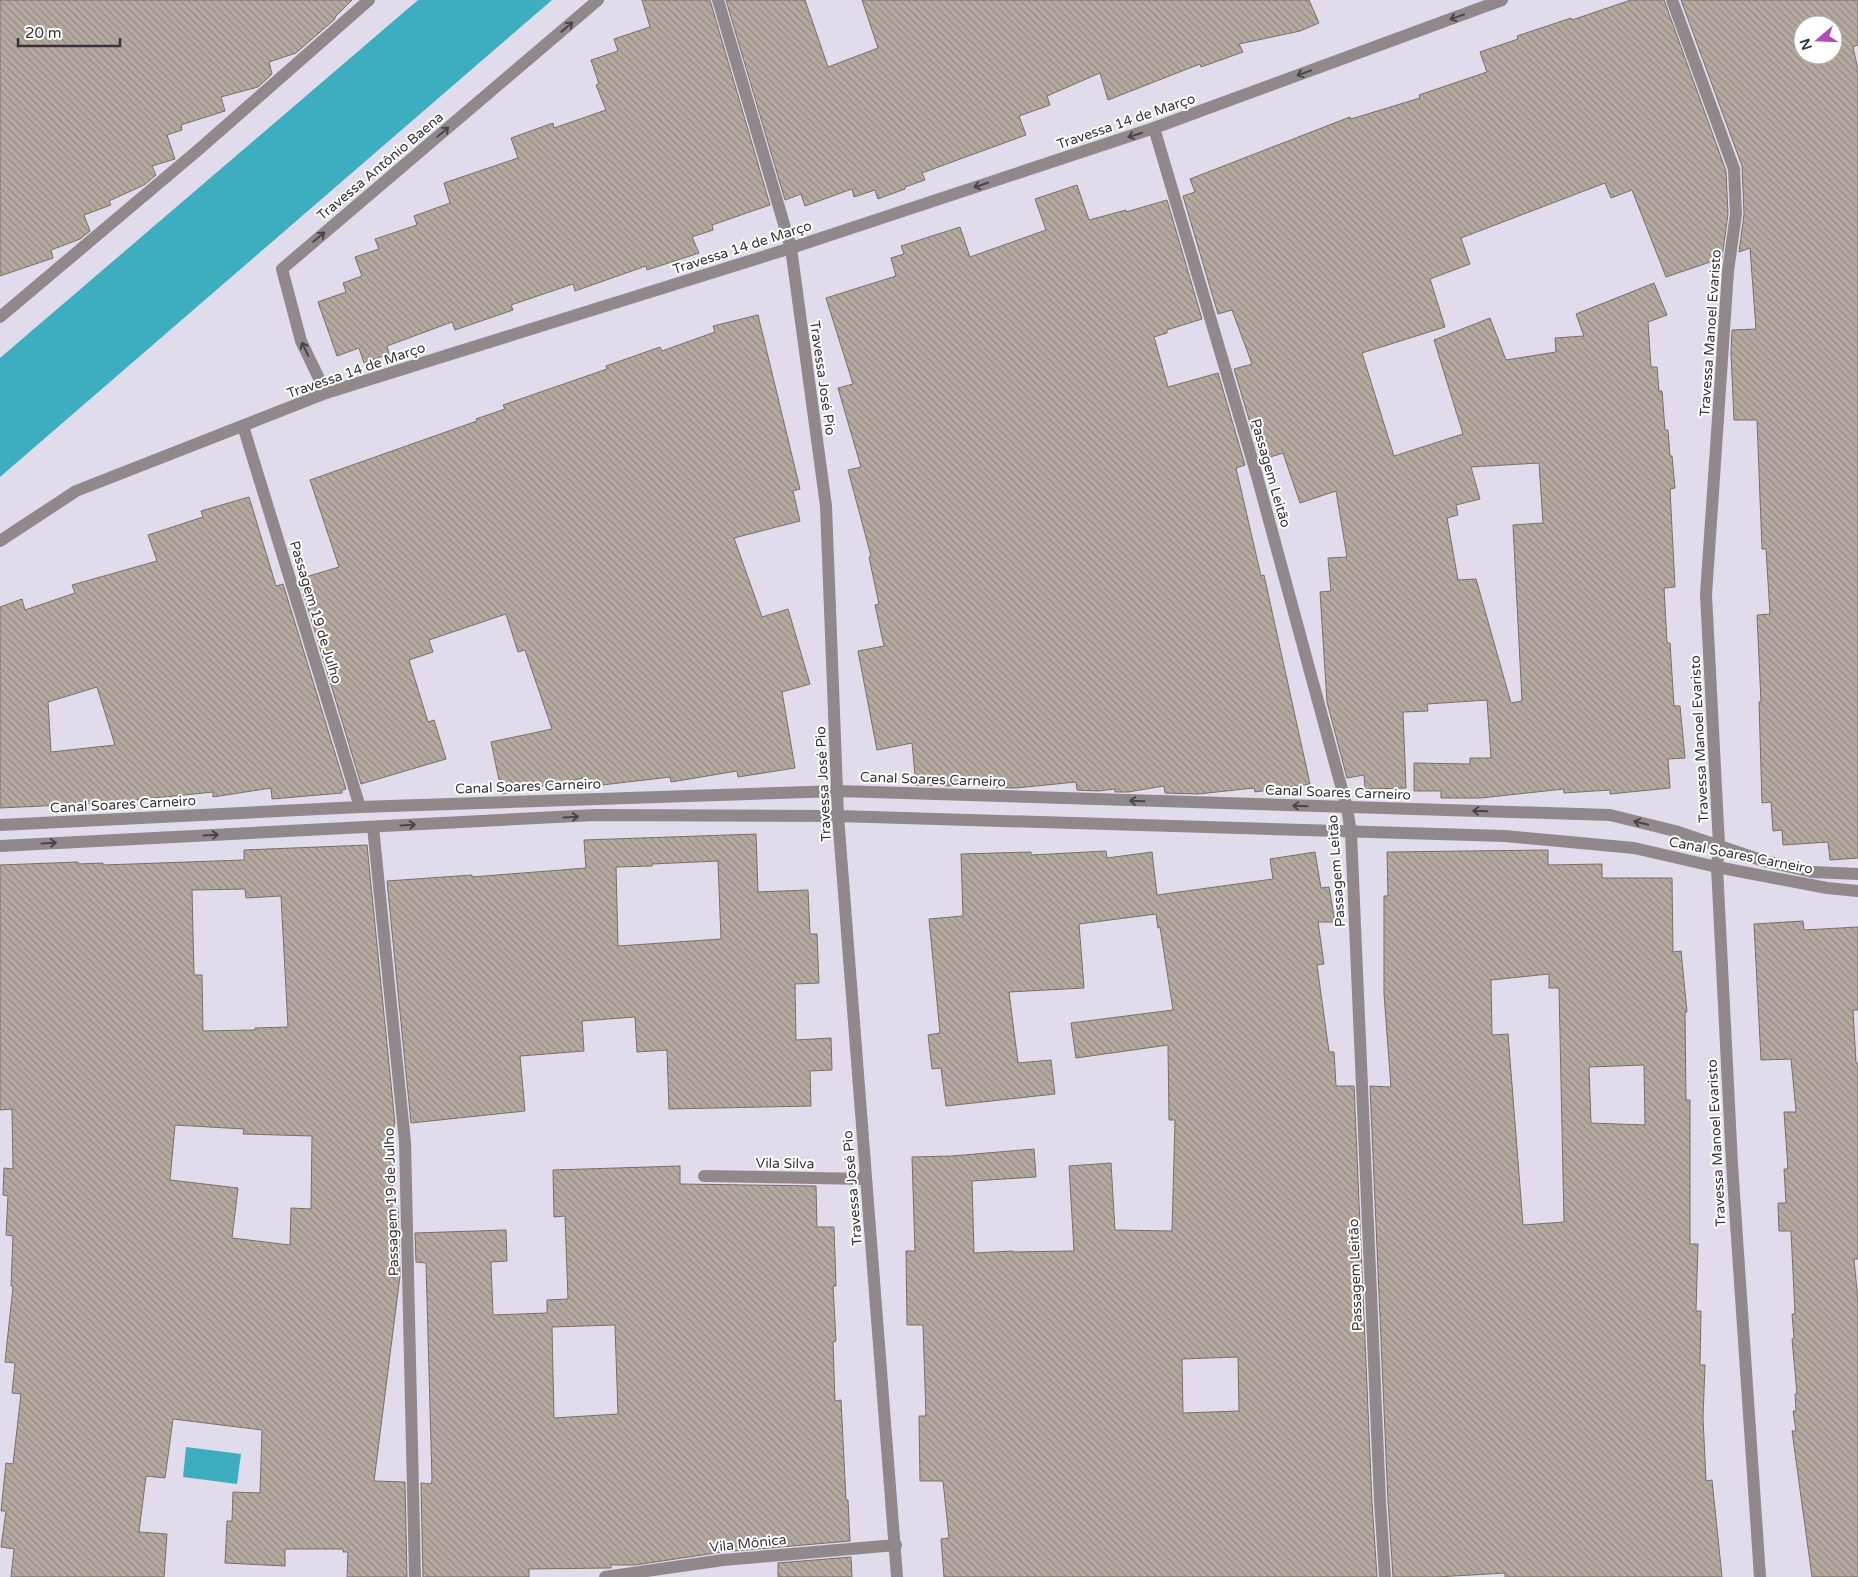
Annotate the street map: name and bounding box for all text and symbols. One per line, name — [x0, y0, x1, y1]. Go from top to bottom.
one-way arrow — [1450, 13, 1465, 22]
scale bar — [18, 15, 120, 47]
north arrow — [1793, 15, 1843, 65]
one-way arrow — [560, 21, 573, 33]
text: 20 m — [25, 24, 62, 42]
text: N — [1796, 36, 1816, 52]
one-way arrow — [1297, 69, 1312, 78]
street label: Travessa 14 de Março — [1055, 90, 1198, 153]
street label: Travessa Antônio Baena — [314, 109, 447, 224]
one-way arrow — [436, 127, 449, 138]
one-way arrow — [1127, 130, 1143, 140]
one-way arrow — [973, 181, 989, 191]
street label: Travessa 14 de Março — [671, 217, 814, 278]
one-way arrow — [313, 232, 326, 243]
street label: Travessa Manoel Evaristo — [1696, 249, 1725, 417]
street label: Travessa José Pio — [806, 320, 839, 436]
street label: Travessa 14 de Março — [285, 339, 428, 402]
one-way arrow — [300, 342, 309, 357]
street label: Passagem Leitão — [1247, 417, 1294, 530]
street label: Passagem 19 de Julho — [286, 539, 345, 686]
street label: Travessa Manoel Evaristo — [1687, 655, 1712, 823]
street label: Travessa José Pio — [812, 726, 835, 842]
street label: Canal Soares Carneiro — [860, 768, 1006, 791]
street label: Canal Soares Carneiro — [455, 775, 601, 798]
street label: Canal Soares Carneiro — [1265, 781, 1411, 804]
street label: Canal Soares Carneiro — [50, 792, 196, 817]
one-way arrow — [1130, 796, 1146, 806]
one-way arrow — [1292, 801, 1308, 811]
one-way arrow — [1472, 807, 1488, 816]
one-way arrow — [562, 812, 578, 821]
street label: Passagem Leitão — [1324, 814, 1349, 928]
one-way arrow — [1634, 818, 1650, 827]
one-way arrow — [400, 820, 416, 830]
one-way arrow — [202, 830, 219, 840]
street label: Canal Soares Carneiro — [1668, 833, 1814, 878]
one-way arrow — [40, 839, 56, 848]
street label: Travessa Manoel Evaristo — [1704, 1059, 1729, 1227]
street label: Passagem 19 de Julho — [380, 1127, 403, 1277]
street label: Travessa José Pio — [839, 1130, 866, 1246]
street label: Vila Silva — [755, 1154, 815, 1173]
street label: Passagem Leitão — [1345, 1218, 1366, 1332]
street label: Vila Mônica — [709, 1531, 787, 1556]

